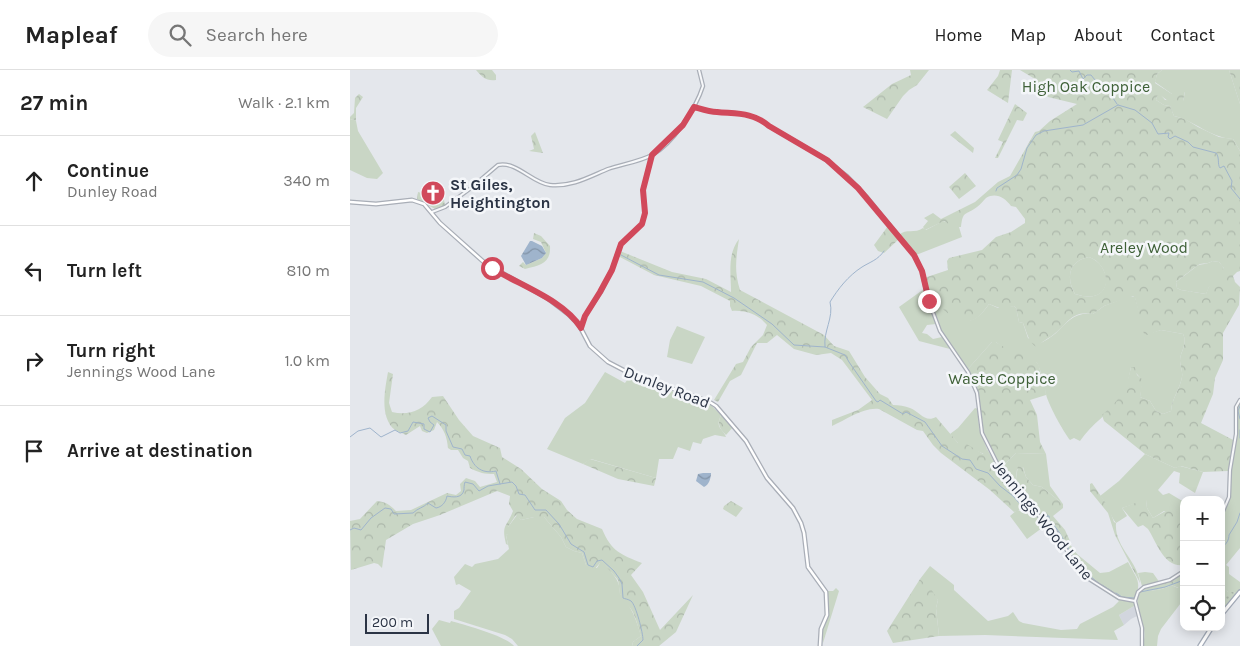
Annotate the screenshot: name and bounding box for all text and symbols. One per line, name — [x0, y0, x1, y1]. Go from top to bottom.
search box — [148, 12, 498, 57]
text: Mapleaf — [25, 21, 118, 49]
icon: search — [166, 21, 194, 49]
text: Search here — [206, 24, 308, 46]
text: Home — [934, 24, 982, 46]
text: Map — [1010, 24, 1046, 46]
text: About — [1074, 24, 1123, 46]
text: Contact — [1151, 24, 1215, 46]
park label: High Oak Coppice — [1022, 77, 1150, 96]
text: 27 min — [20, 91, 88, 115]
text: Walk · 2.1 km — [238, 93, 330, 112]
text: Continue — [67, 160, 149, 182]
icon: ahead — [20, 167, 48, 195]
text: 340 m — [283, 171, 330, 190]
place label: St Giles, Heightington — [450, 175, 550, 212]
church icon: St Giles, Heightington — [420, 180, 446, 206]
text: Dunley Road — [67, 182, 158, 201]
park label: Areley Wood — [1100, 238, 1188, 257]
icon: left — [20, 257, 48, 285]
route start — [481, 257, 504, 280]
text: Turn left — [67, 260, 142, 282]
text: 810 m — [287, 261, 330, 280]
route end — [918, 290, 941, 313]
text: Turn right — [67, 340, 156, 362]
icon: right — [20, 347, 48, 375]
text: 1.0 km — [285, 351, 330, 370]
text: Jennings Wood Lane — [67, 362, 215, 381]
street label: Dunley Road — [621, 362, 713, 412]
park label: Waste Coppice — [948, 369, 1056, 388]
icon: arrive — [20, 437, 48, 465]
text: Arrive at destination — [67, 440, 253, 462]
street label: Jennings Wood Lane — [989, 456, 1097, 584]
map controls — [1180, 496, 1225, 631]
button: + — [1180, 496, 1225, 541]
button: − — [1180, 541, 1225, 586]
button: locate — [1180, 586, 1225, 631]
scale bar — [365, 611, 429, 634]
text: 200 m — [372, 614, 413, 631]

